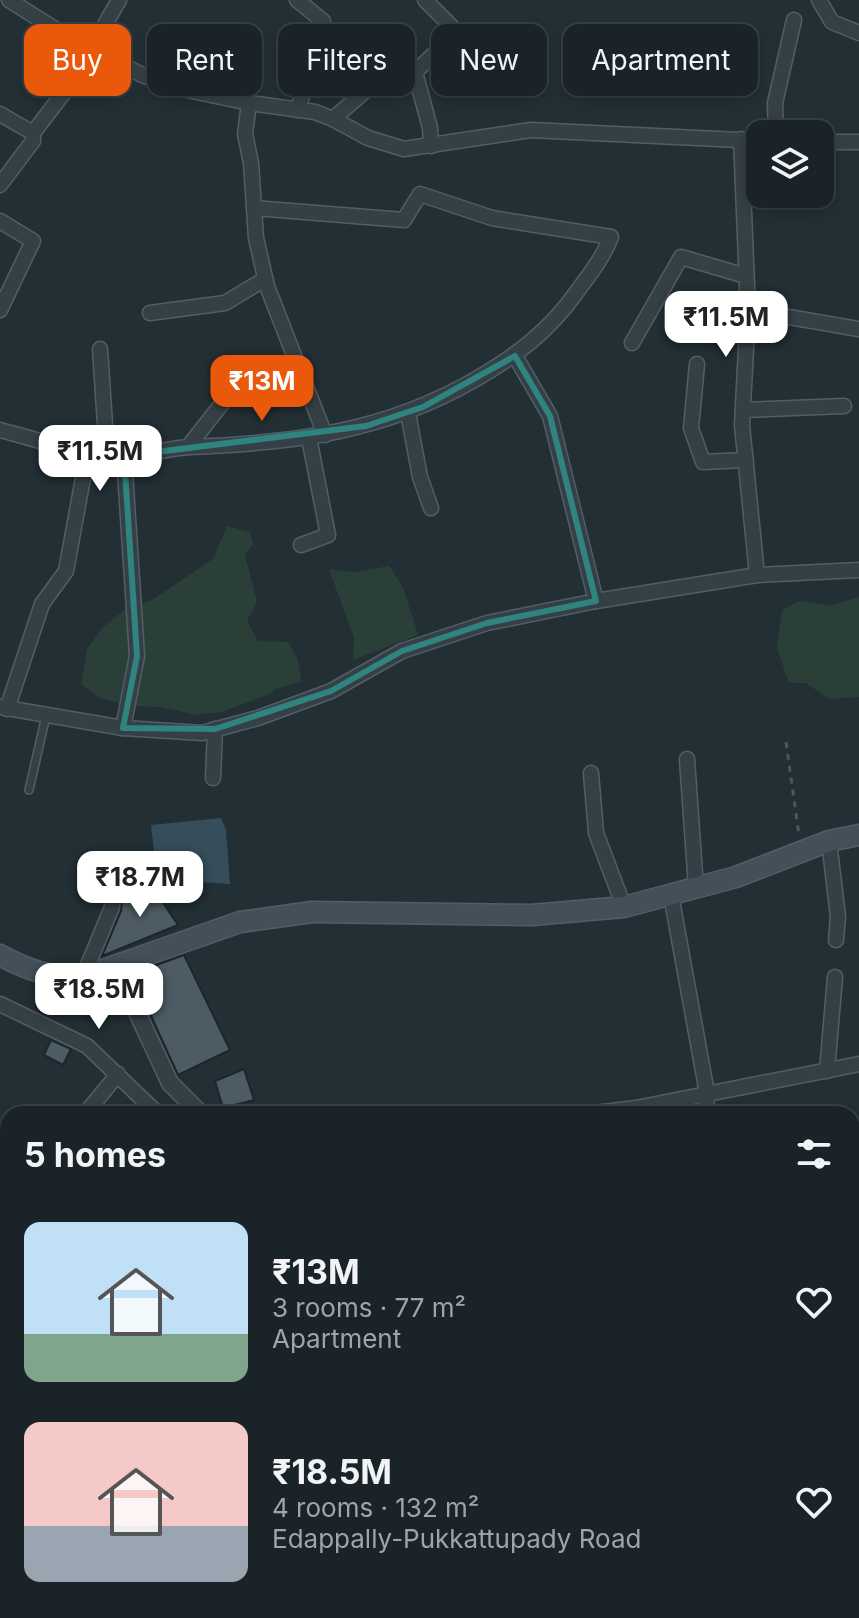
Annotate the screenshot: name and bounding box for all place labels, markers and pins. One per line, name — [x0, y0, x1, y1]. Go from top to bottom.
pin: ₹11.5M — [661, 291, 791, 359]
pin: ₹13M — [215, 355, 309, 423]
pin: ₹11.5M — [35, 425, 165, 493]
pin: ₹18.7M — [75, 851, 205, 919]
pin: ₹18.5M — [34, 963, 164, 1031]

